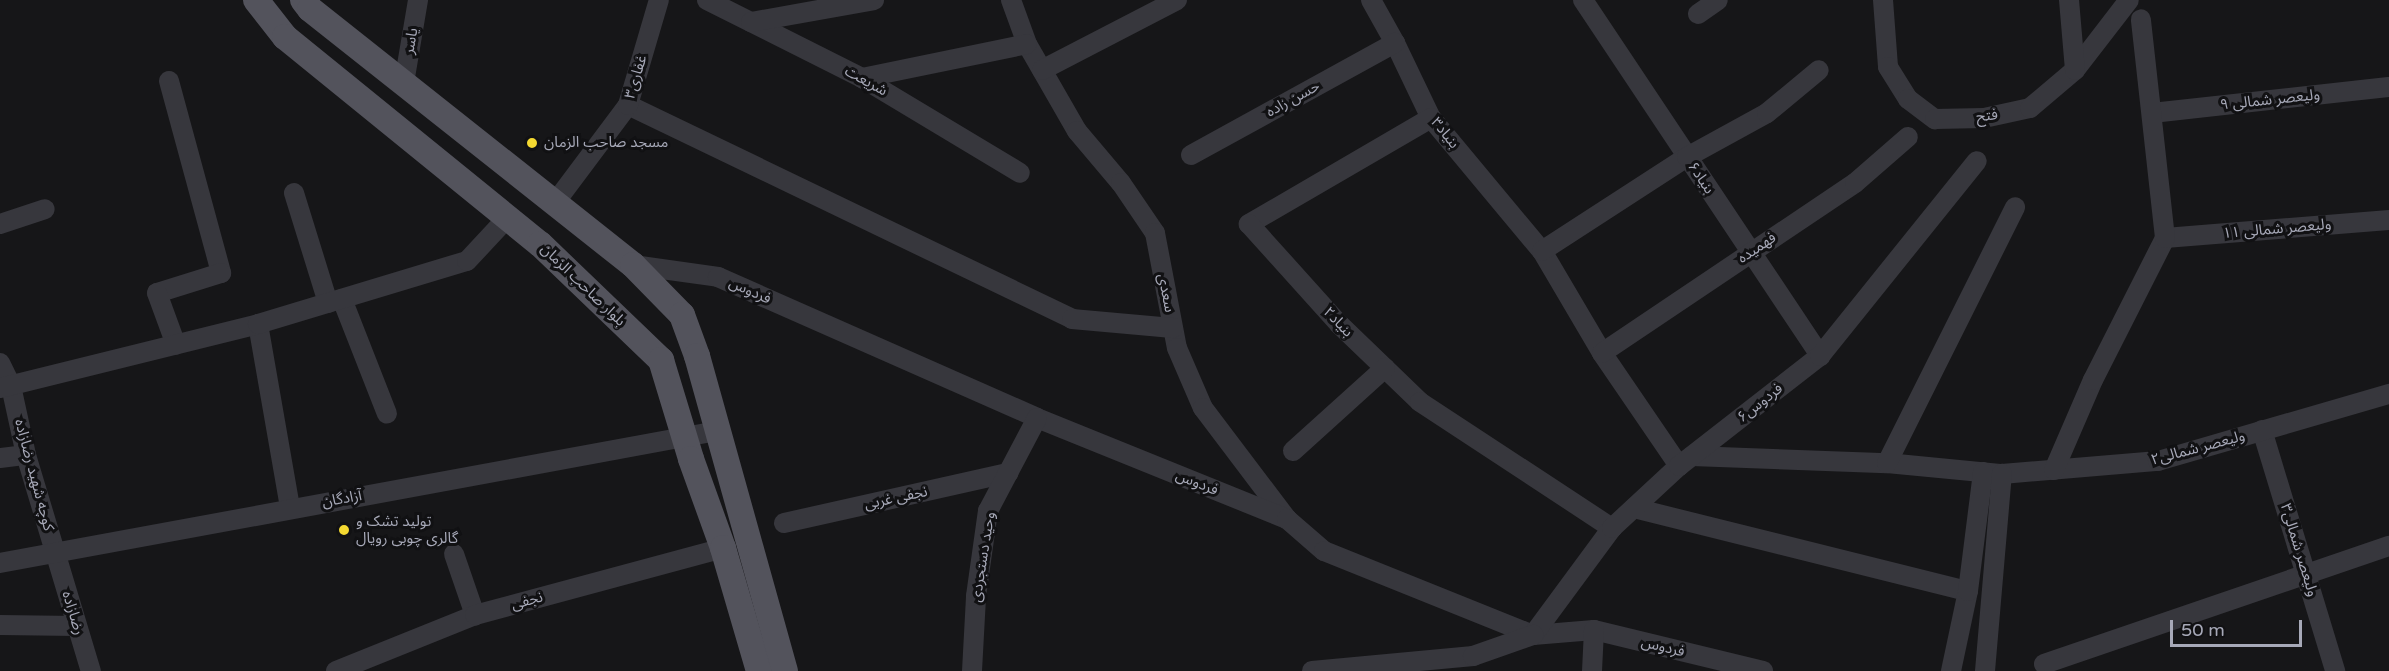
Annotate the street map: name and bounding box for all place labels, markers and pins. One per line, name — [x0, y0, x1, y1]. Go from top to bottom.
place label: مسجد صاحب الزمان — [544, 134, 668, 152]
marker: مسجد صاحب الزمان — [525, 136, 539, 150]
place label: تولید تشک و گالری چوبی رویال — [356, 512, 458, 547]
marker: تولید تشک و گالری چوبی رویال — [337, 523, 351, 537]

